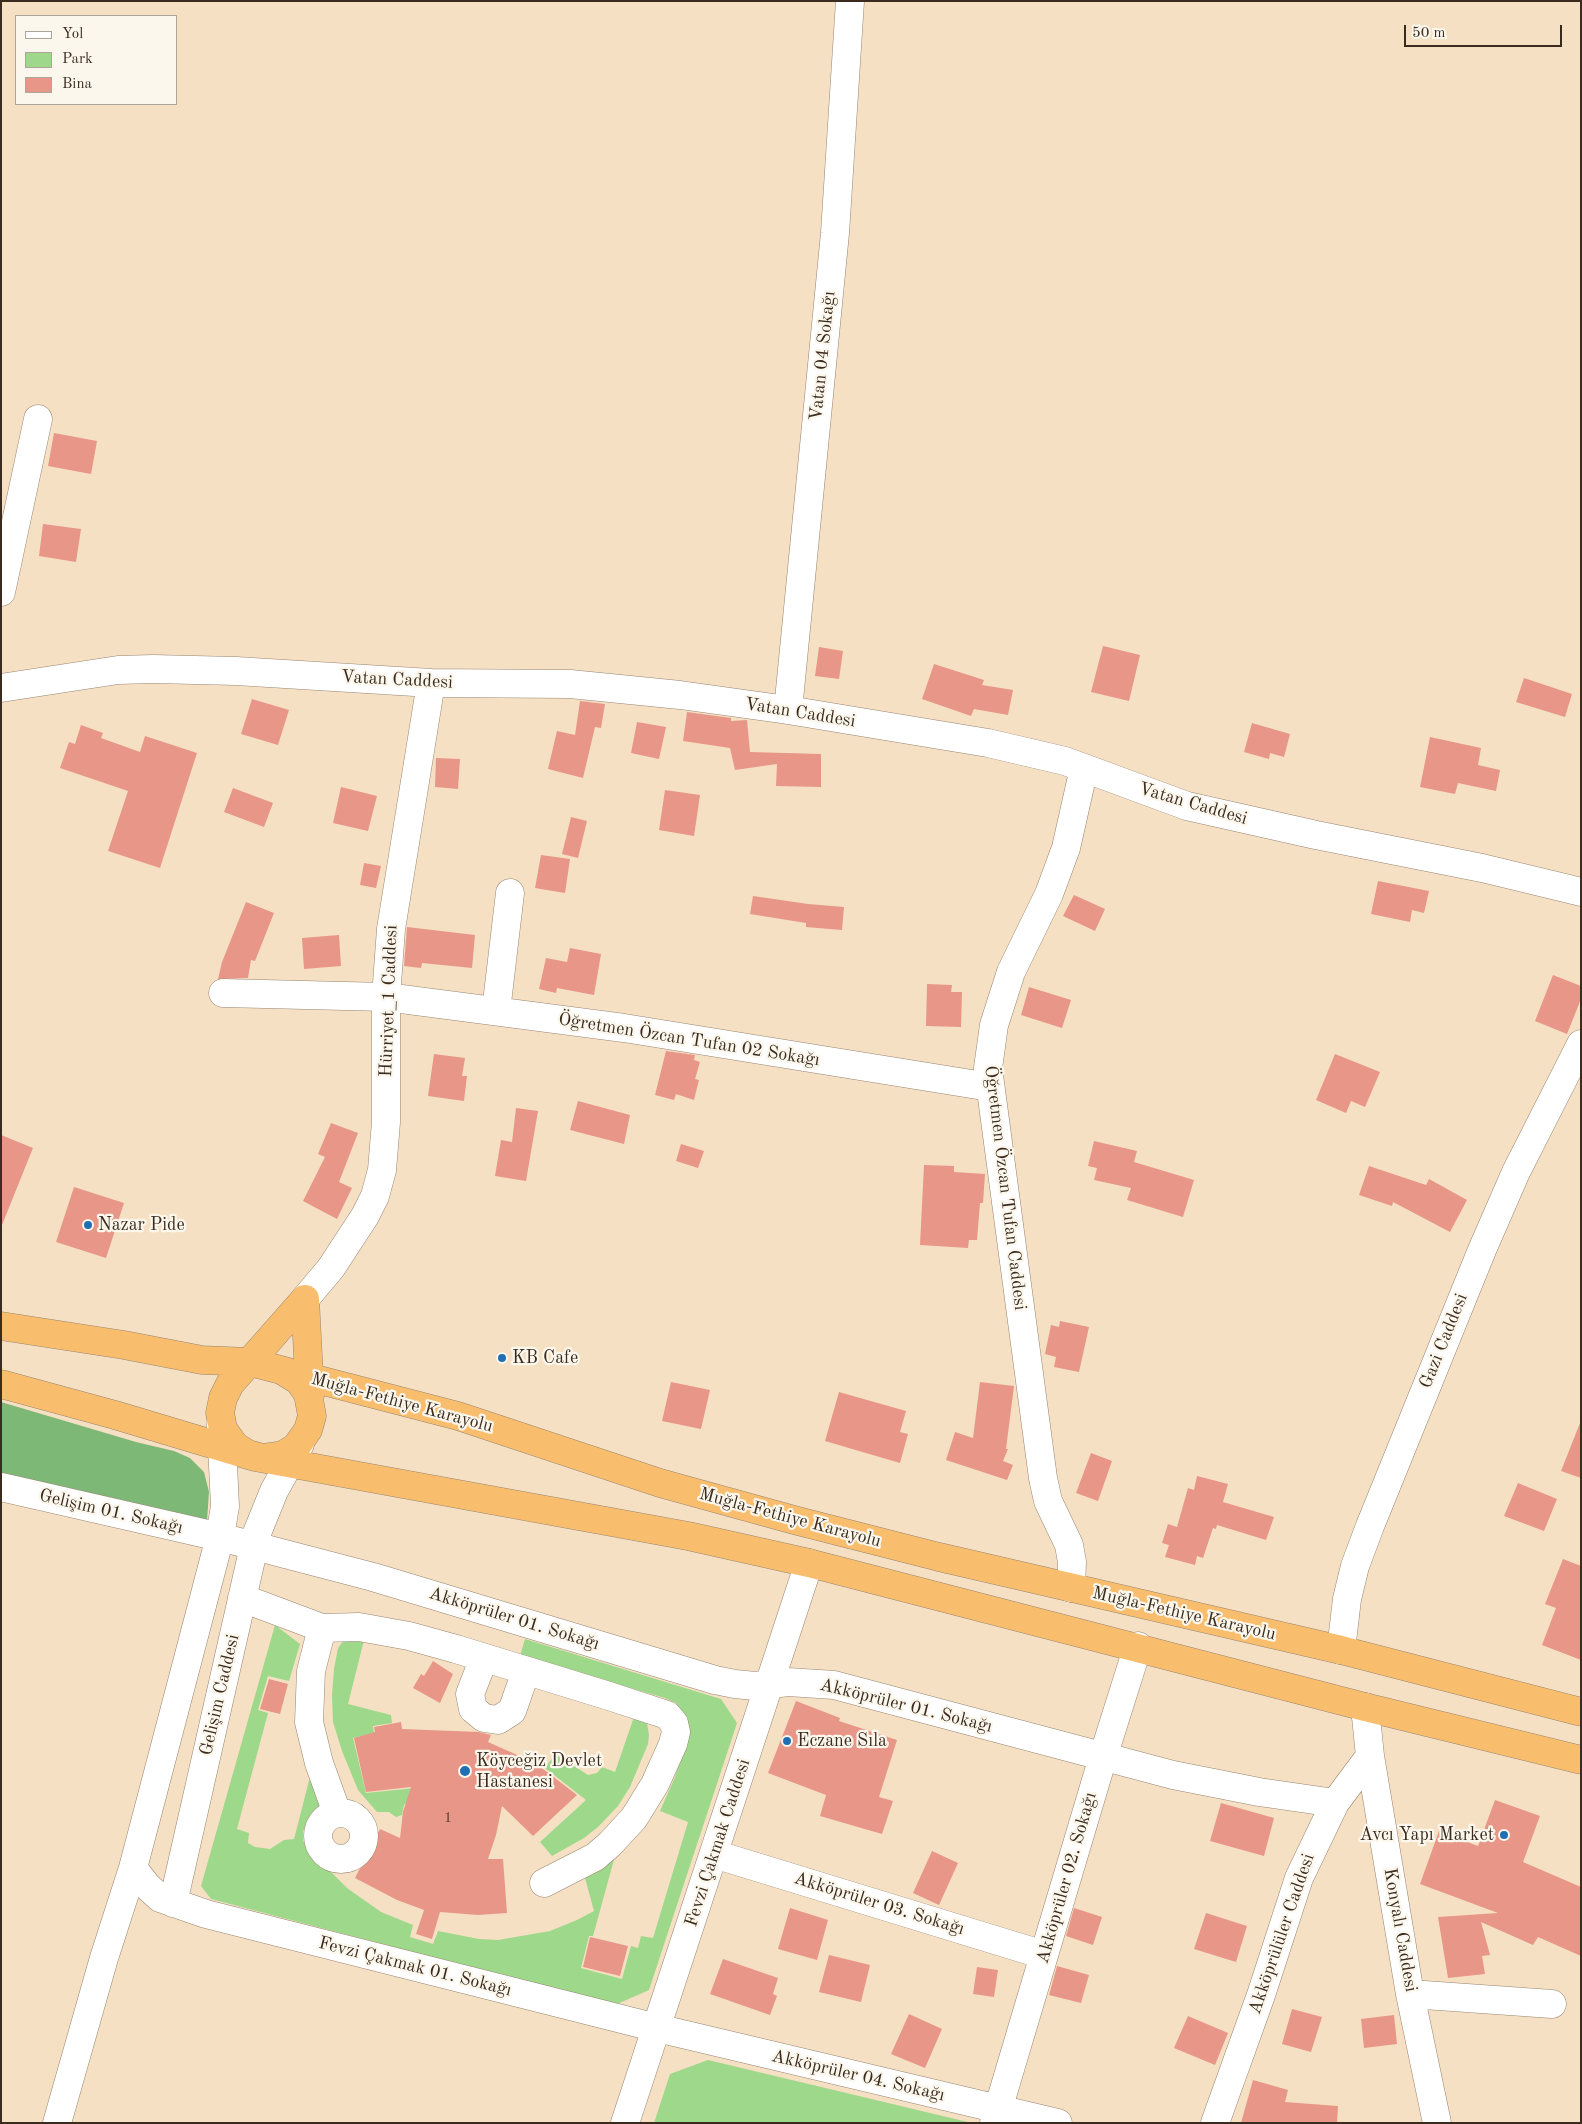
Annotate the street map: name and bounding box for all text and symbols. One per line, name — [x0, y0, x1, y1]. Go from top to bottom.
legend — [15, 15, 178, 105]
scale bar — [1407, 15, 1564, 47]
text: 50 m — [1412, 26, 1446, 41]
text: Yol — [62, 27, 83, 42]
text: Park — [62, 52, 93, 67]
text: Bina — [62, 77, 92, 92]
street label: Vatan 04 Sokağı — [805, 290, 841, 422]
street label: Vatan Caddesi — [341, 666, 453, 694]
street label: Vatan Caddesi — [743, 694, 857, 732]
street label: Vatan Caddesi — [1136, 778, 1250, 830]
street label: Hürriyet_1 Caddesi — [376, 925, 402, 1077]
street label: Öğretmen Özcan Tufan 02 Sokağı — [557, 1009, 821, 1071]
street label: Öğretmen Özcan Tufan Caddesi — [979, 1064, 1031, 1312]
place label: Nazar Pide — [98, 1214, 185, 1236]
marker: Nazar Pide — [82, 1219, 94, 1231]
street label: Gazi Caddesi — [1415, 1290, 1473, 1392]
place label: KB Cafe — [512, 1347, 578, 1369]
marker: KB Cafe — [496, 1352, 508, 1364]
street label: Muğla-Fethiye Karayolu — [309, 1368, 495, 1438]
street label: Muğla-Fethiye Karayolu — [697, 1483, 883, 1553]
street label: Gelişim 01. Sokağı — [37, 1485, 185, 1539]
street label: Muğla-Fethiye Karayolu — [1090, 1582, 1278, 1646]
street label: Akköprüler 01. Sokağı — [426, 1583, 602, 1655]
street label: Gelişim Caddesi — [196, 1632, 244, 1758]
street label: Akköprüler 01. Sokağı — [817, 1674, 995, 1738]
place label: Eczane Sıla — [797, 1730, 887, 1752]
marker: Eczane Sıla — [781, 1735, 793, 1747]
place label: Köyceğiz Devlet Hastanesi — [476, 1750, 602, 1792]
street label: Fevzi Çakmak Caddesi — [681, 1756, 755, 1930]
marker: Köyceğiz Devlet Hastanesi — [458, 1764, 472, 1778]
street label: Akköprüler 02. Sokağı — [1032, 1790, 1102, 1966]
house number: 1 — [444, 1809, 452, 1827]
place label: Avcı Yapı Market — [1360, 1824, 1494, 1846]
marker: Avcı Yapı Market — [1498, 1829, 1510, 1841]
street label: Akköprülüler Caddesi — [1244, 1851, 1320, 2017]
street label: Konyalı Caddesi — [1378, 1866, 1422, 1994]
street label: Akköprüler 03. Sokağı — [791, 1868, 967, 1940]
street label: Fevzi Çakmak 01. Sokağı — [316, 1933, 514, 2001]
street label: Akköprüler 04. Sokağı — [769, 2046, 947, 2106]

